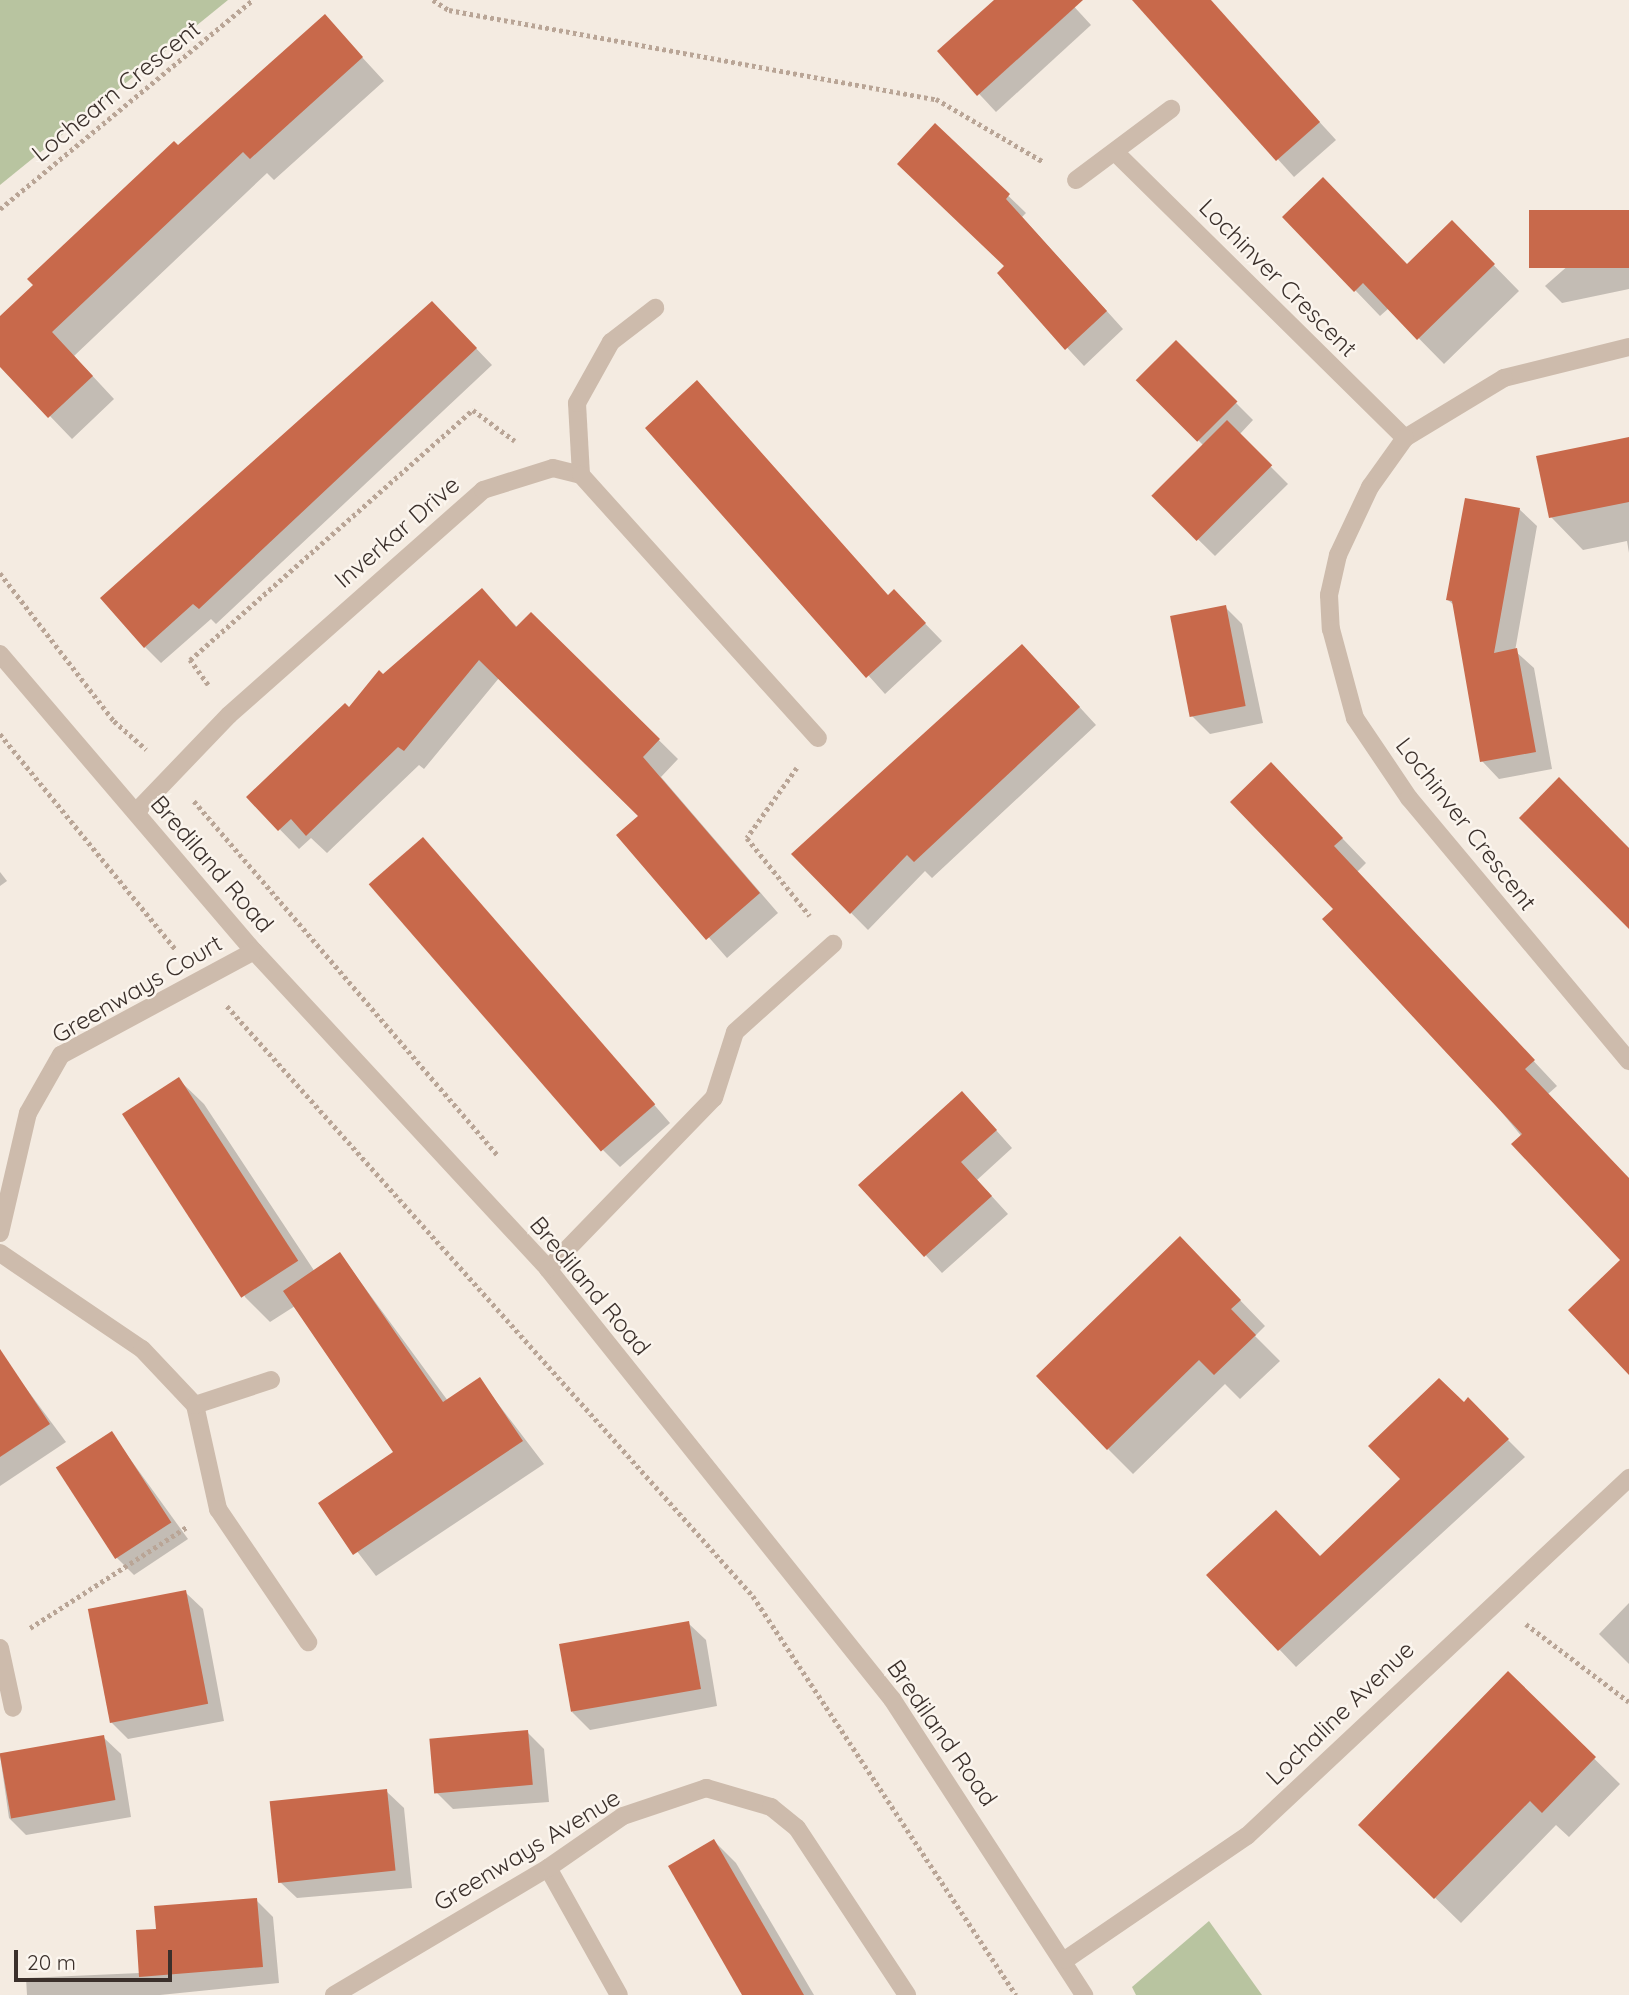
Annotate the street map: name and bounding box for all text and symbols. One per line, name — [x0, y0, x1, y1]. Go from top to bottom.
street label: Lochearn Crescent — [26, 14, 206, 168]
street label: Lochinver Crescent — [1193, 193, 1363, 363]
street label: Inverkar Drive — [329, 470, 465, 594]
street label: Lochinver Crescent — [1390, 732, 1542, 916]
street label: Brediland Road — [145, 790, 279, 938]
street label: Greenways Court — [47, 929, 227, 1049]
street label: Brediland Road — [524, 1211, 656, 1361]
street label: Lochaline Avenue — [1260, 1635, 1420, 1791]
street label: Brediland Road — [881, 1654, 1003, 1812]
street label: Greenways Avenue — [429, 1783, 625, 1917]
scale bar — [18, 1936, 175, 1980]
text: 20 m — [27, 1949, 76, 1975]

